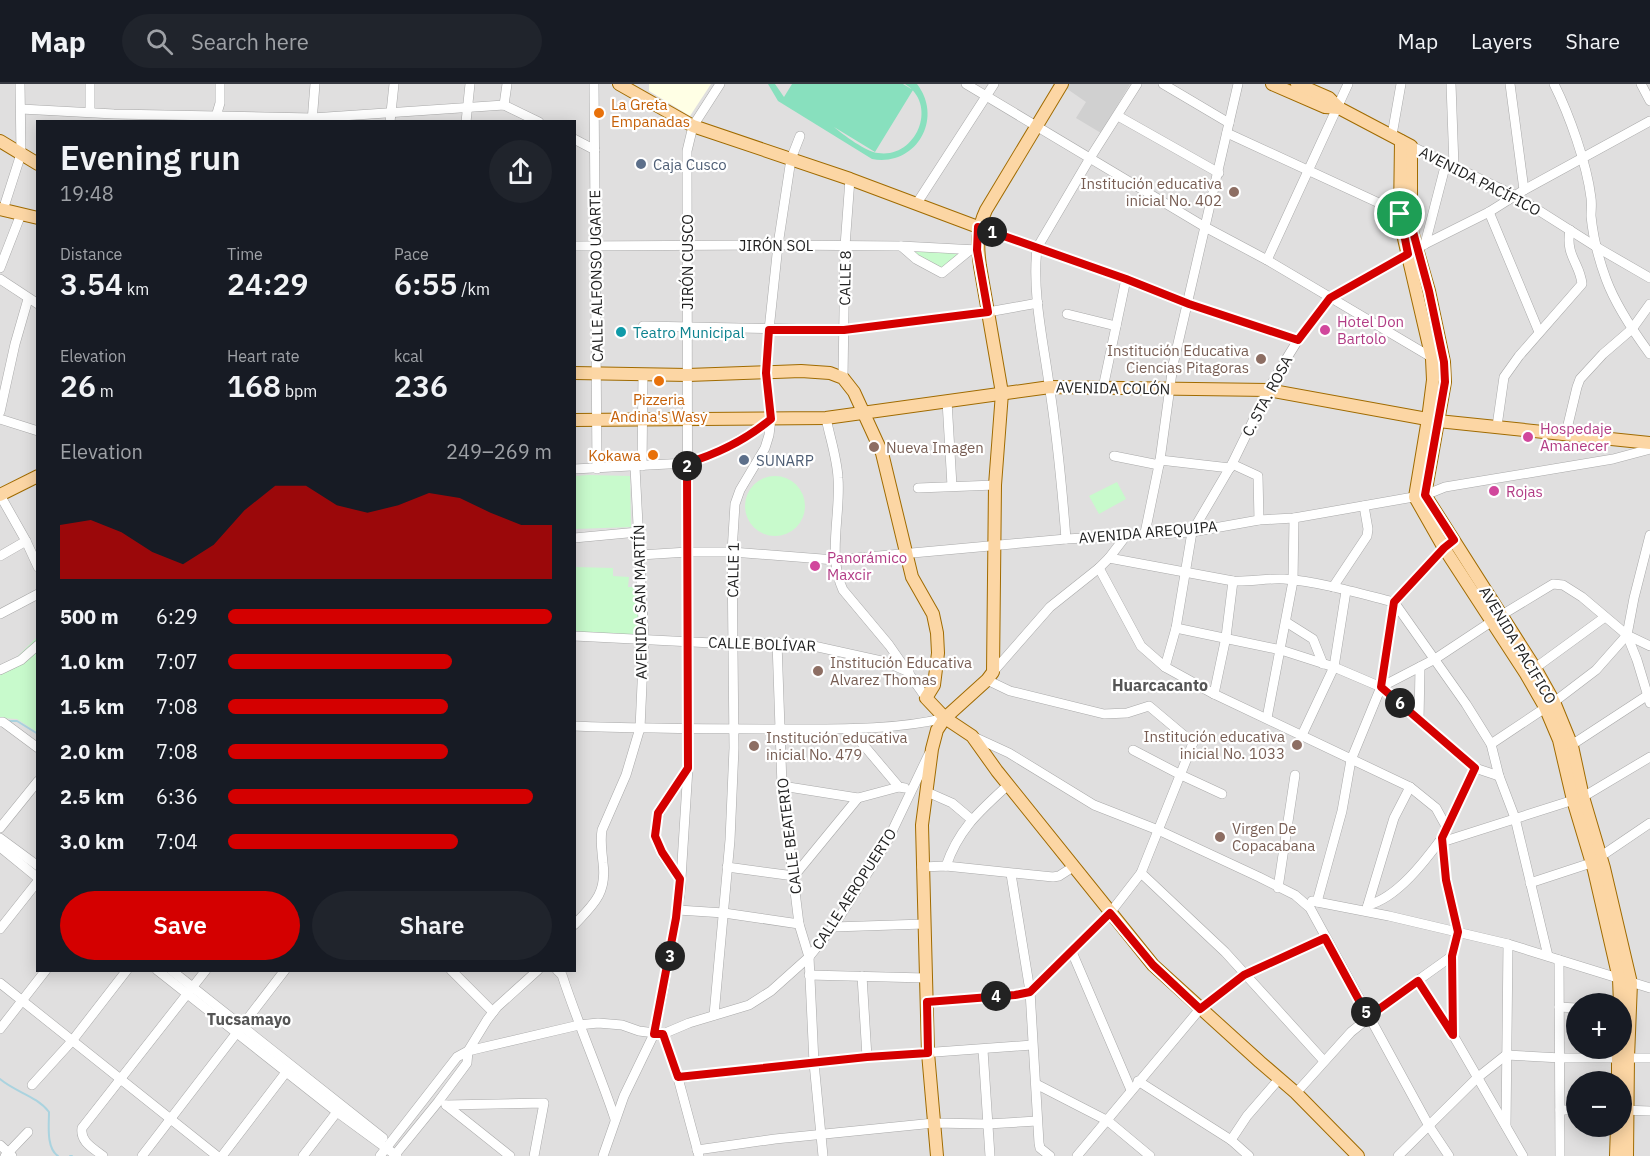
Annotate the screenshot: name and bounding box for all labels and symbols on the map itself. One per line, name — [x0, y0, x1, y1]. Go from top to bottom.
place label: La Greta Empanadas — [611, 95, 690, 131]
marker: La Greta Empanadas — [592, 106, 606, 120]
street label: AVENIDA PACÍFICO — [1416, 142, 1544, 220]
place label: Caja Cusco — [653, 155, 727, 174]
marker: Caja Cusco — [634, 157, 648, 171]
place label: Institución educativa inicial No. 402 — [1080, 174, 1222, 210]
marker: Institución educativa inicial No. 402 — [1227, 185, 1241, 199]
pin — [1374, 188, 1425, 239]
street label: CALLE ALFONSO UGARTE — [585, 190, 607, 362]
street label: JIRÓN CUSCO — [678, 214, 697, 310]
pin: 1 — [977, 217, 1007, 247]
street label: JIRÓN SOL — [739, 236, 814, 255]
street label: CALLE 8 — [835, 250, 855, 306]
place label: Hotel Don Bartolo — [1337, 312, 1404, 348]
place label: Teatro Municipal — [633, 323, 745, 342]
marker: Hotel Don Bartolo — [1318, 323, 1332, 337]
marker: Teatro Municipal — [614, 325, 628, 339]
place label: Institución Educativa Ciencias Pitagoras — [1107, 341, 1249, 377]
street label: C. STA. ROSA — [1238, 352, 1296, 440]
marker: Institución Educativa Ciencias Pitagoras — [1254, 352, 1268, 366]
marker: Pizzeria Andina's Wasy — [652, 374, 666, 388]
street label: AVENIDA COLÓN — [1056, 378, 1170, 398]
place label: Pizzeria Andina's Wasy — [610, 390, 708, 426]
place label: Hospedaje Amanecer — [1540, 419, 1612, 455]
marker: Hospedaje Amanecer — [1521, 430, 1535, 444]
place label: Nueva Imagen — [886, 438, 984, 457]
marker: Nueva Imagen — [867, 440, 881, 454]
place label: Kokawa — [588, 446, 641, 465]
marker: Kokawa — [646, 448, 660, 462]
pin: 2 — [672, 451, 702, 481]
place label: SUNARP — [756, 451, 814, 470]
marker: SUNARP — [737, 453, 751, 467]
place label: Rojas — [1506, 482, 1543, 501]
marker: Rojas — [1487, 484, 1501, 498]
street label: AVENIDA AREQUIPA — [1078, 516, 1219, 548]
street label: AVENIDA SAN MARTÍN — [629, 524, 651, 680]
street label: CALLE 1 — [723, 542, 743, 598]
place label: Panorámico Maxcir — [827, 548, 907, 584]
marker: Panorámico Maxcir — [808, 559, 822, 573]
street label: AVENIDA PACIFICO — [1475, 583, 1561, 707]
street label: CALLE BOLÍVAR — [708, 633, 816, 655]
place label: Institución Educativa Alvarez Thomas — [830, 653, 972, 689]
marker: Institución Educativa Alvarez Thomas — [811, 664, 825, 678]
district label: Huarcacanto — [1112, 675, 1208, 695]
pin: 6 — [1385, 688, 1415, 718]
place label: Institución educativa inicial No. 1033 — [1143, 727, 1285, 763]
place label: Institución educativa inicial No. 479 — [766, 728, 908, 764]
marker: Institución educativa inicial No. 1033 — [1290, 738, 1304, 752]
marker: Institución educativa inicial No. 479 — [747, 739, 761, 753]
street label: CALLE BEATERIO — [772, 777, 806, 895]
place label: Virgen De Copacabana — [1232, 819, 1315, 855]
street label: CALLE AEROPUERTO — [808, 825, 900, 953]
marker: Virgen De Copacabana — [1213, 830, 1227, 844]
pin: 3 — [655, 941, 685, 971]
pin: 4 — [981, 981, 1011, 1011]
pin: 5 — [1351, 997, 1381, 1027]
district label: Tucsamayo — [207, 1009, 291, 1029]

